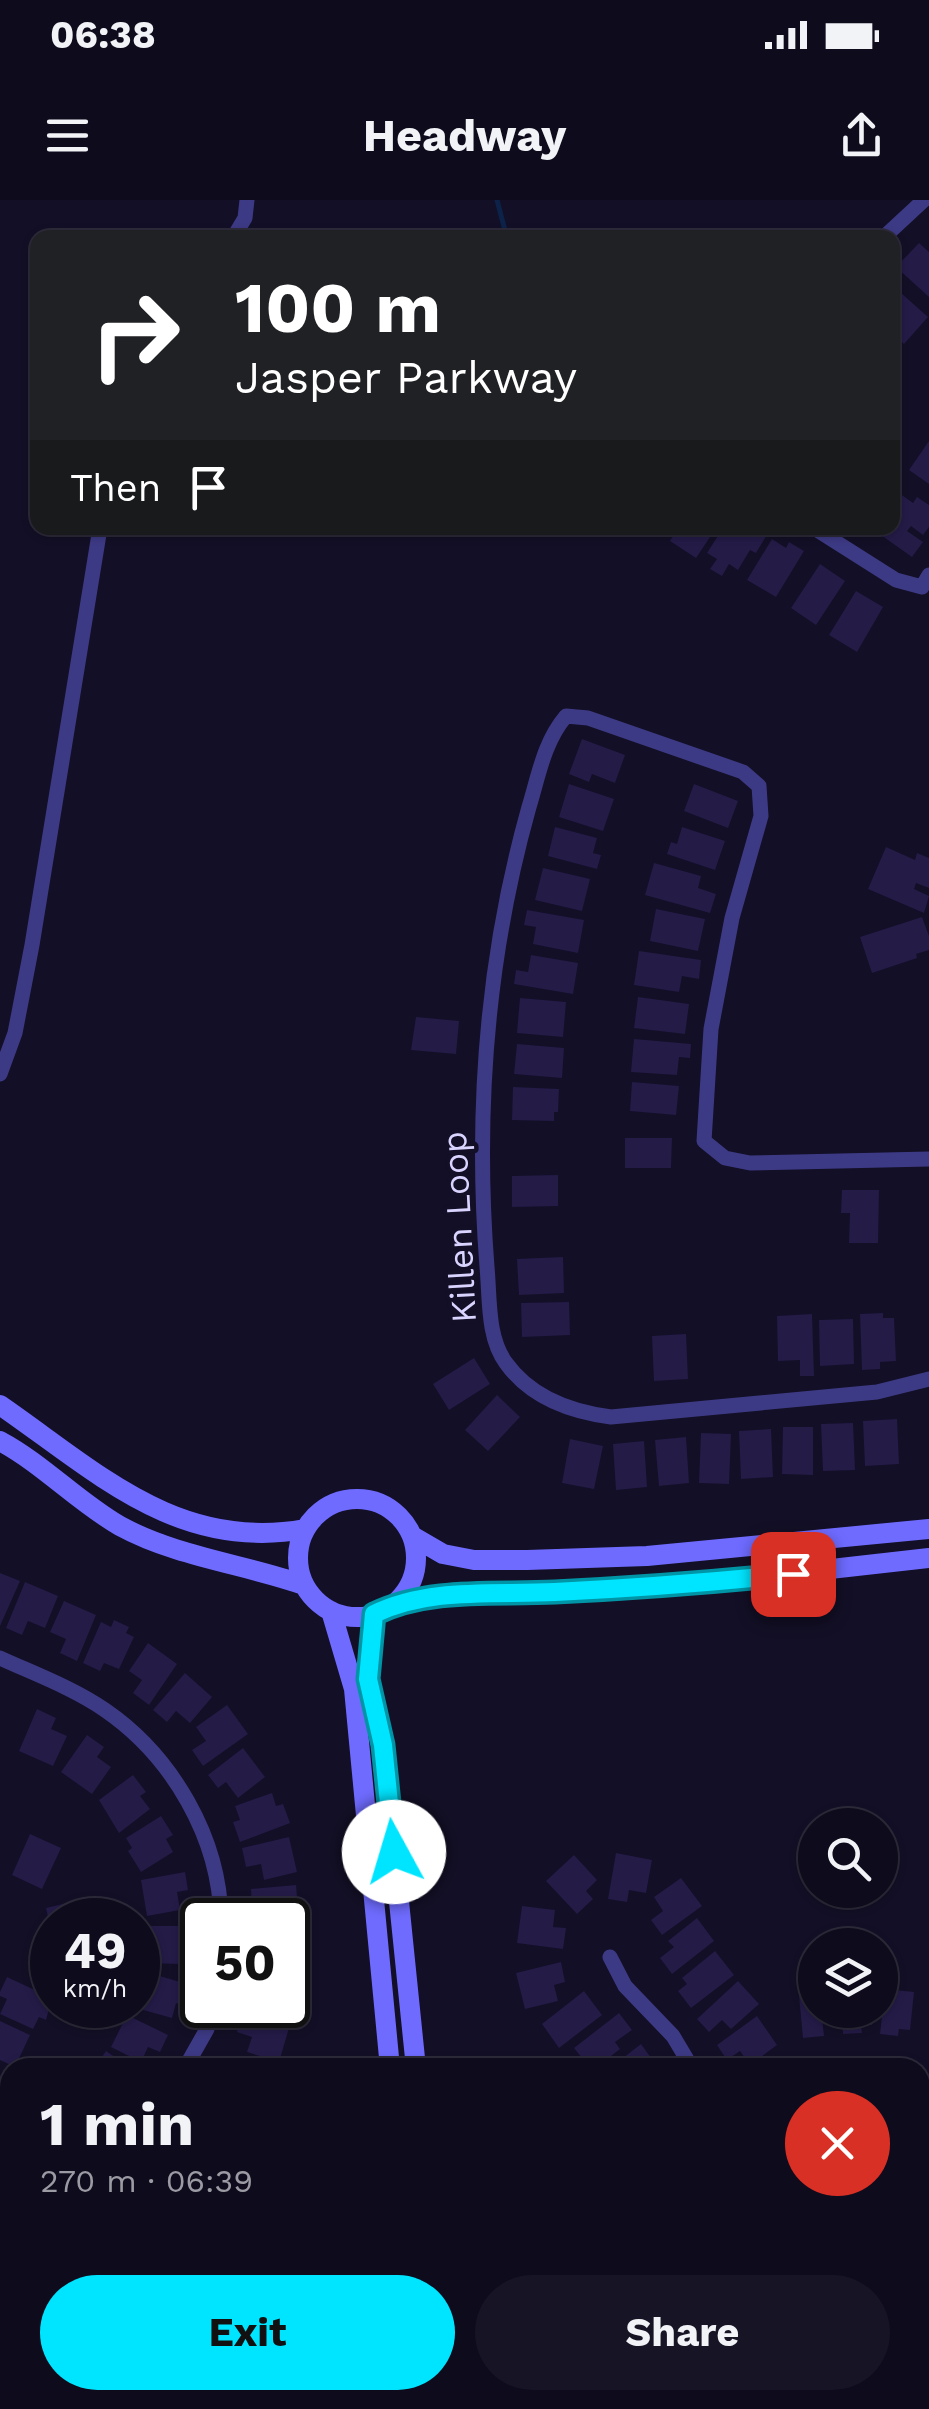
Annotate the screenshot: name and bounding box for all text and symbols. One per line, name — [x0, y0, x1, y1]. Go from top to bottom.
text: 06:38 — [50, 13, 156, 57]
icon: menu — [40, 108, 95, 163]
icon: share — [834, 108, 889, 163]
text: Headway — [363, 109, 566, 162]
text: 100 m — [235, 267, 441, 349]
icon: right — [70, 270, 200, 400]
text: Jasper Parkway — [235, 351, 577, 404]
icon: arrive — [181, 460, 236, 515]
text: Then — [70, 466, 161, 510]
street label: Killen Loop — [433, 1130, 485, 1324]
pin — [751, 1532, 836, 1617]
icon: arrive — [766, 1547, 821, 1602]
position arrow — [342, 1800, 446, 1904]
map controls — [798, 1808, 898, 2028]
button: search — [798, 1808, 898, 1908]
speed limit sign: 50 — [180, 1898, 310, 2028]
text: 49 — [63, 1921, 127, 1980]
button: layers — [798, 1928, 898, 2028]
text: km/h — [63, 1974, 127, 2003]
text: 1 min — [40, 2089, 194, 2160]
button: close — [785, 2091, 890, 2196]
text: 270 m · 06:39 — [40, 2162, 253, 2200]
button: Exit — [40, 2275, 455, 2390]
button: Share — [475, 2275, 890, 2390]

